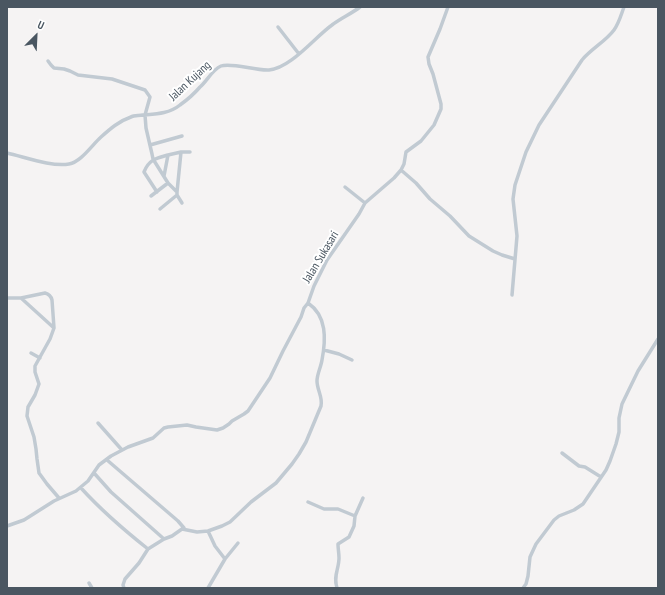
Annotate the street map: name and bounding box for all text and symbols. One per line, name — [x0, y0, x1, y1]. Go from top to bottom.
north arrow — [16, 16, 56, 56]
text: U — [35, 17, 46, 33]
street label: Jalan Kujang — [166, 58, 214, 104]
street label: Jalan Sukasari — [300, 229, 342, 285]

